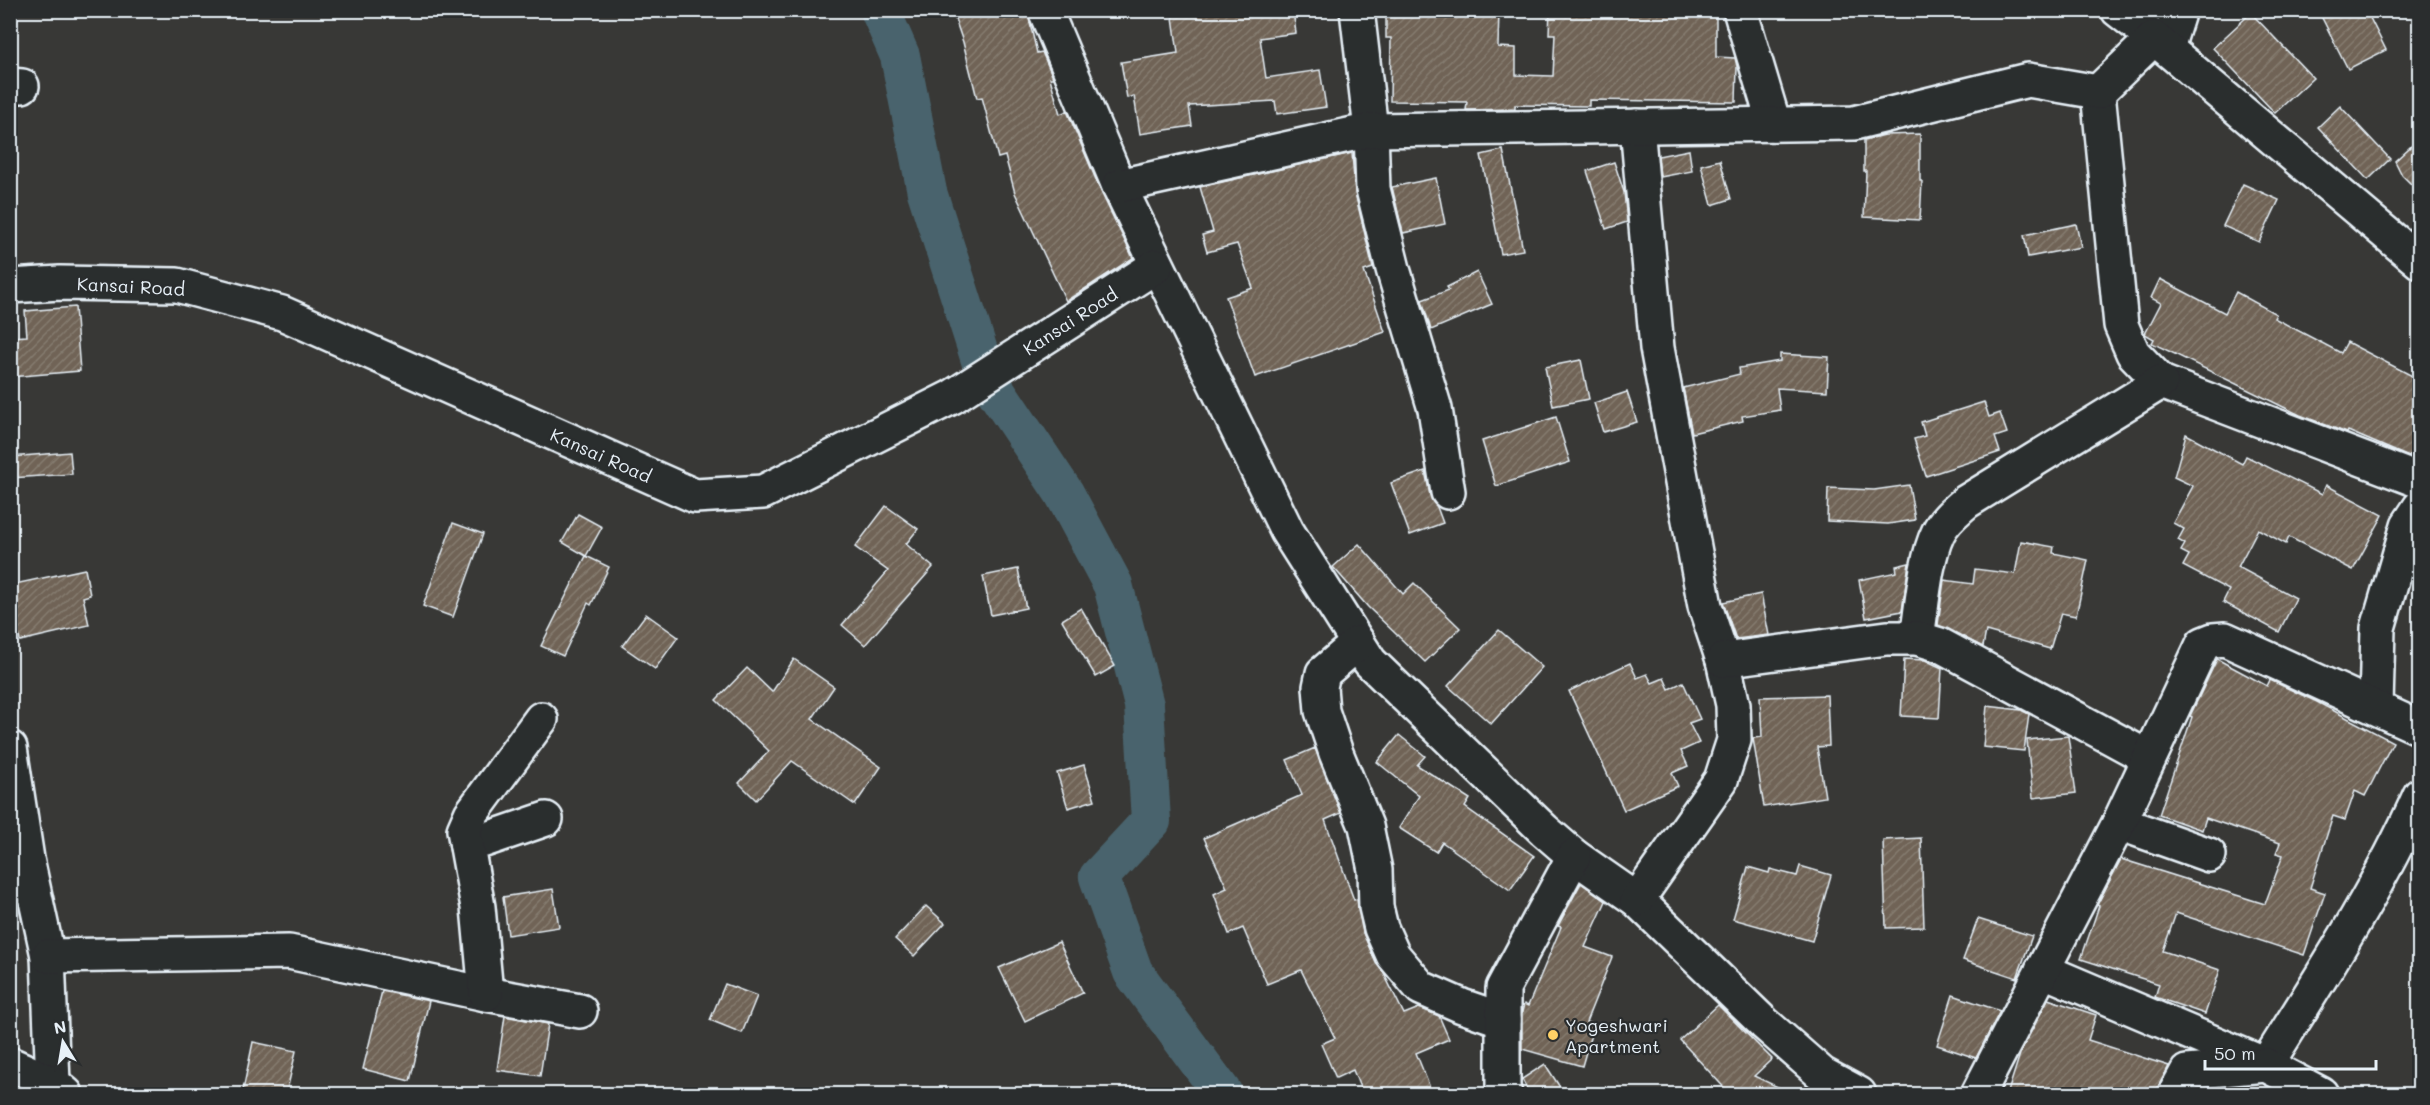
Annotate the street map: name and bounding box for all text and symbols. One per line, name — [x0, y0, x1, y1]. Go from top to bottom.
street label: Kansai Road — [76, 271, 186, 301]
street label: Kansai Road — [1018, 281, 1122, 361]
street label: Kansai Road — [547, 422, 655, 488]
north arrow — [33, 1012, 93, 1072]
place label: Yogeshwari Apartment — [1565, 1013, 1668, 1058]
text: N — [52, 1015, 68, 1038]
marker: Yogeshwari Apartment — [1546, 1028, 1560, 1042]
scale bar — [2205, 1033, 2376, 1071]
text: 50 m — [2214, 1041, 2256, 1065]

